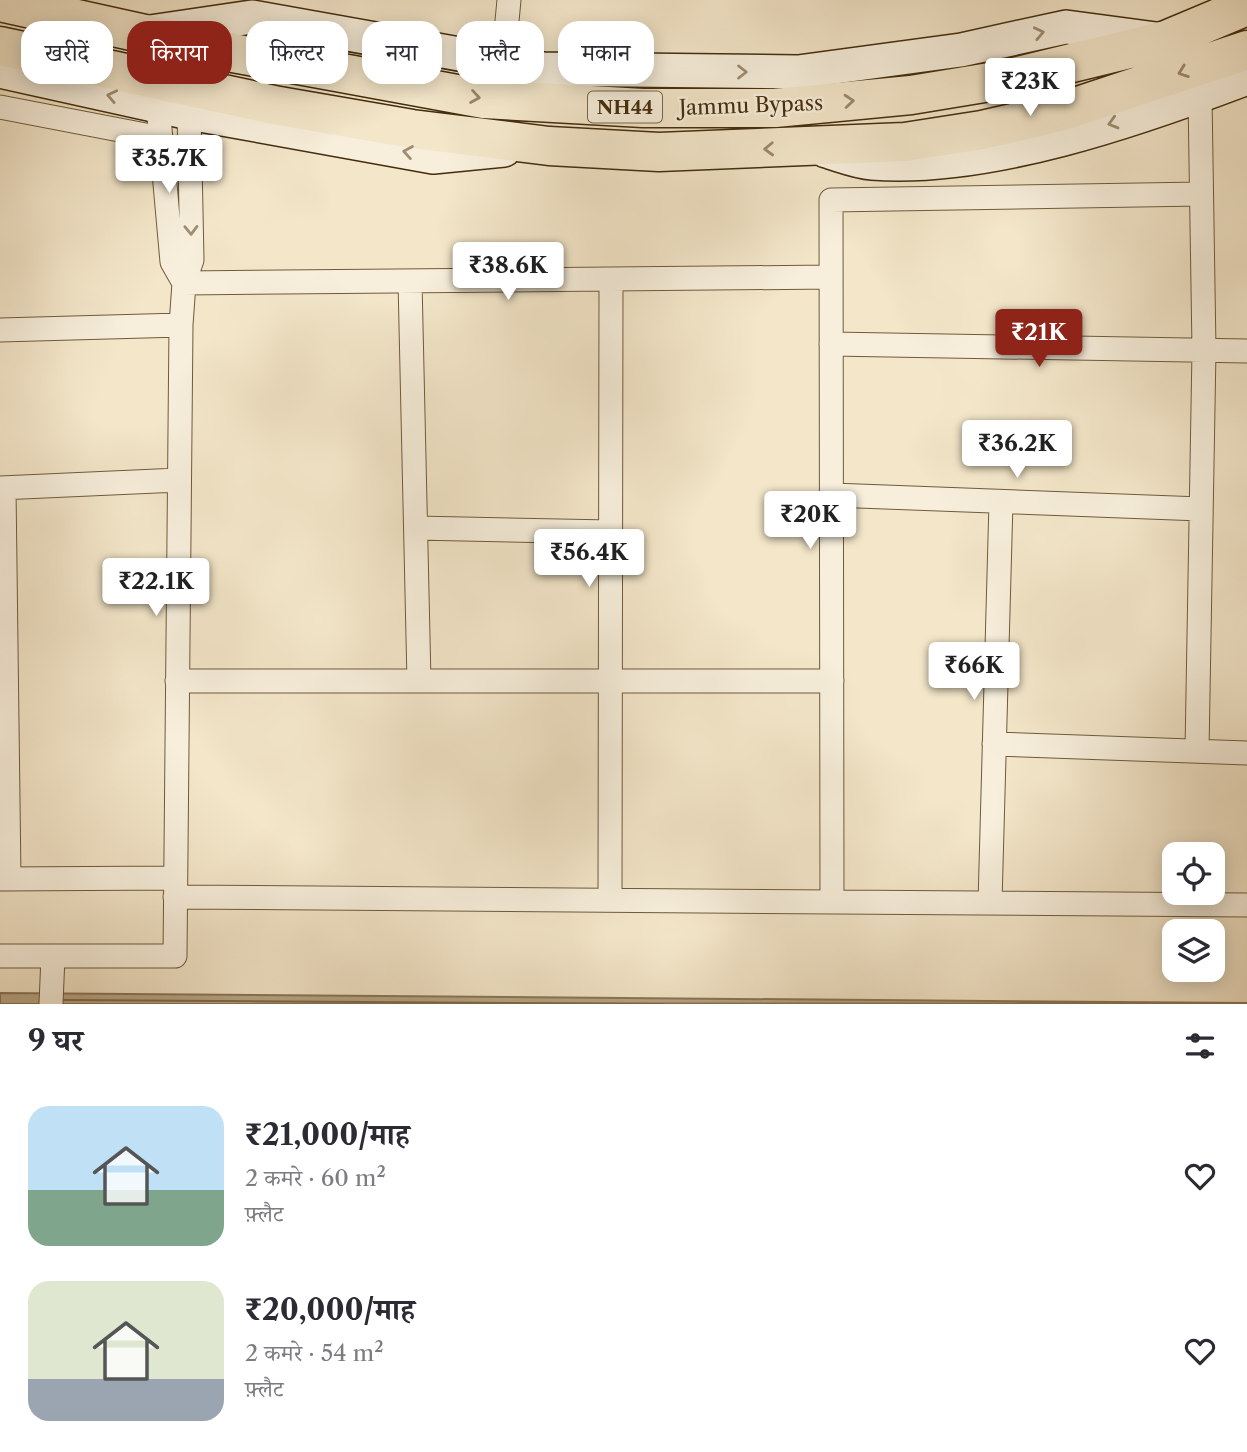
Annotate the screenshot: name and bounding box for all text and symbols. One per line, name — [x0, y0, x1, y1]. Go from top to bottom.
chip: खरीदें — [21, 21, 113, 84]
chip: किराया — [127, 21, 232, 84]
chip: फ़िल्टर — [246, 21, 348, 84]
chip: नया — [362, 21, 442, 84]
chip: फ़्लैट — [456, 21, 544, 84]
chip: मकान — [558, 21, 654, 84]
one-way arrow — [1033, 27, 1045, 41]
pin: ₹23K — [989, 58, 1071, 118]
one-way arrow — [737, 64, 747, 80]
one-way arrow — [1177, 64, 1189, 78]
text: ₹23K — [1001, 67, 1059, 95]
one-way arrow — [469, 89, 481, 104]
one-way arrow — [106, 90, 118, 104]
street label: Jammu Bypass — [675, 90, 824, 120]
road number: NH44 — [588, 92, 662, 122]
one-way arrow — [844, 94, 855, 109]
one-way arrow — [1107, 115, 1119, 130]
pin: ₹35.7K — [112, 136, 226, 195]
one-way arrow — [763, 141, 774, 156]
text: ₹35.7K — [131, 144, 207, 172]
one-way arrow — [402, 145, 414, 160]
one-way arrow — [184, 224, 199, 235]
pin: ₹38.6K — [451, 243, 565, 302]
text: ₹38.6K — [469, 251, 547, 279]
pin: ₹21K — [998, 310, 1080, 369]
text: ₹21K — [1011, 318, 1067, 346]
pin: ₹36.2K — [960, 420, 1074, 480]
text: ₹36.2K — [978, 429, 1056, 457]
pin: ₹20K — [769, 491, 851, 551]
text: ₹20K — [780, 500, 840, 528]
pin: ₹56.4K — [532, 530, 646, 589]
text: ₹56.4K — [550, 538, 628, 566]
pin: ₹22.1K — [99, 558, 213, 618]
text: ₹22.1K — [118, 567, 194, 595]
pin: ₹66K — [933, 642, 1015, 702]
text: ₹66K — [945, 651, 1003, 679]
map controls — [1162, 842, 1225, 982]
button: locate — [1162, 842, 1225, 905]
button: layers — [1162, 919, 1225, 982]
text: 9 घर — [28, 1022, 83, 1059]
icon: filters — [1181, 1027, 1219, 1065]
text: ₹21,000/माह — [245, 1116, 410, 1153]
icon: home — [84, 1134, 168, 1218]
icon: heart — [1181, 1157, 1219, 1195]
text: 2 कमरे · 60 m² — [245, 1164, 386, 1192]
text: फ़्लैट — [245, 1200, 283, 1228]
text: ₹20,000/माह — [245, 1291, 415, 1328]
icon: home — [84, 1309, 168, 1393]
icon: heart — [1181, 1332, 1219, 1370]
text: 2 कमरे · 54 m² — [245, 1339, 384, 1367]
text: फ़्लैट — [245, 1375, 283, 1403]

